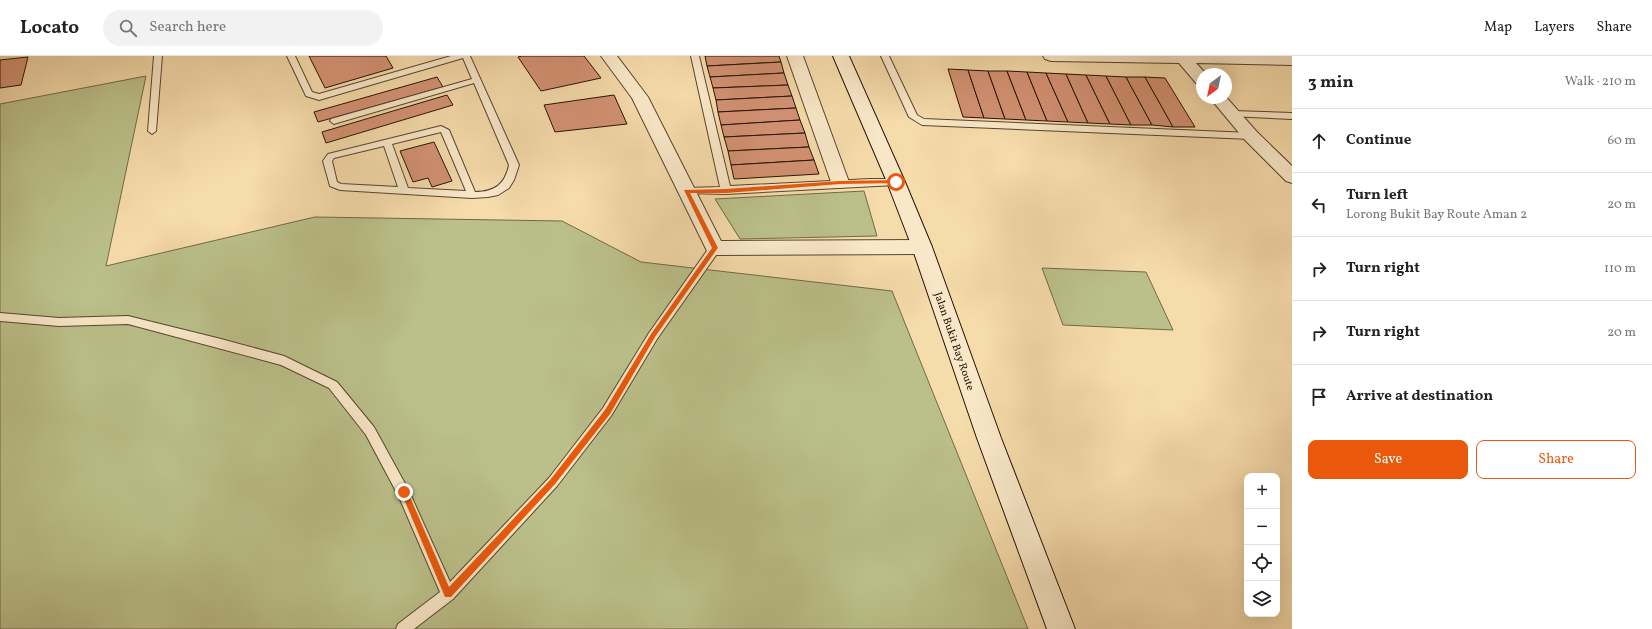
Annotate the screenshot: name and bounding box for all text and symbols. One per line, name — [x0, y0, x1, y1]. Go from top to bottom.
search box — [103, 10, 383, 46]
text: Locato — [20, 15, 79, 41]
icon: search — [117, 17, 139, 39]
text: Search here — [149, 17, 226, 38]
text: Map — [1484, 18, 1512, 37]
text: Layers — [1534, 18, 1574, 37]
text: Share — [1596, 18, 1632, 37]
north arrow — [1196, 68, 1232, 104]
text: 3 min — [1308, 71, 1354, 94]
text: Walk · 210 m — [1565, 73, 1636, 91]
icon: ahead — [1308, 130, 1330, 152]
text: Continue — [1346, 130, 1411, 151]
text: 60 m — [1608, 132, 1636, 150]
route start — [887, 173, 905, 191]
text: Turn left — [1346, 185, 1408, 206]
icon: left — [1308, 194, 1330, 216]
text: 20 m — [1607, 196, 1636, 214]
text: Lorong Bukit Bay Route Aman 2 — [1346, 206, 1527, 224]
icon: right — [1308, 258, 1330, 280]
text: Turn right — [1346, 258, 1420, 279]
text: 110 m — [1604, 260, 1636, 278]
street label: Jalan Bukit Bay Route — [930, 290, 977, 393]
icon: right — [1308, 322, 1330, 344]
text: Turn right — [1346, 322, 1420, 343]
text: 20 m — [1607, 324, 1636, 342]
icon: arrive — [1308, 386, 1330, 408]
text: Arrive at destination — [1346, 386, 1493, 407]
button: Save — [1308, 440, 1468, 479]
button: Share — [1476, 440, 1636, 479]
map controls — [1244, 473, 1280, 617]
button: + — [1244, 473, 1280, 509]
route end — [395, 483, 413, 501]
button: − — [1244, 509, 1280, 545]
button: locate — [1244, 545, 1280, 581]
button: layers — [1244, 581, 1280, 617]

